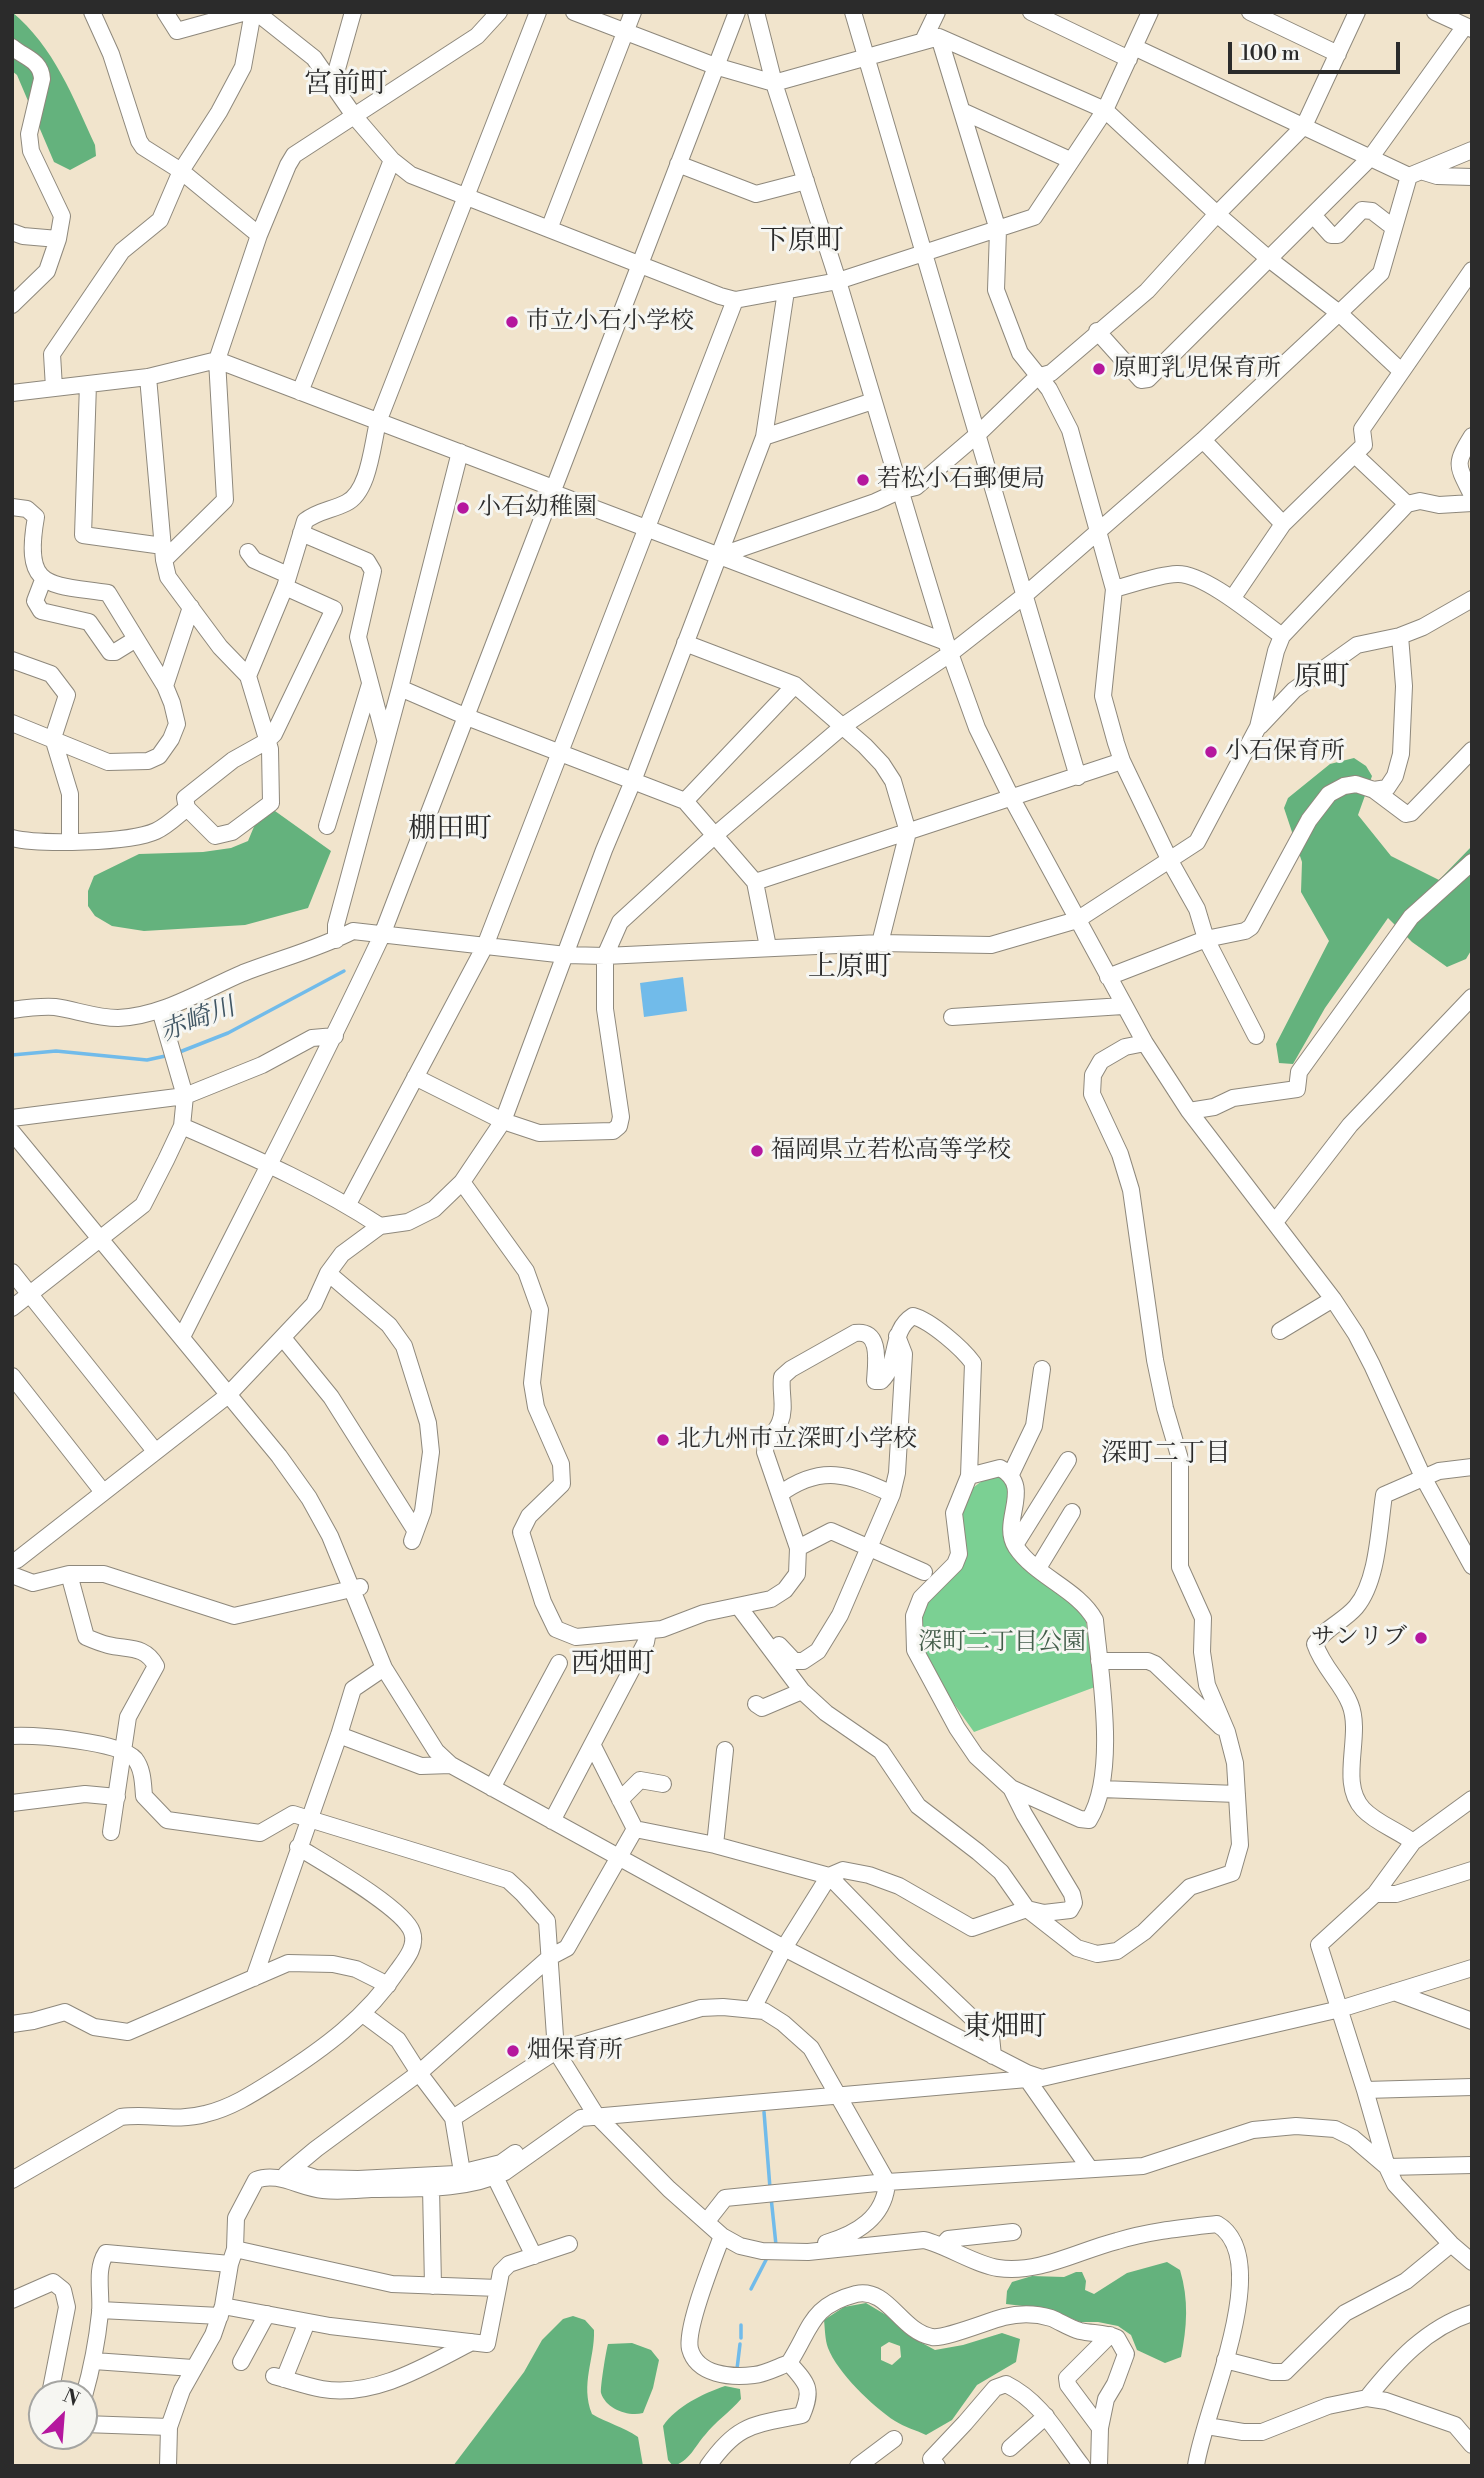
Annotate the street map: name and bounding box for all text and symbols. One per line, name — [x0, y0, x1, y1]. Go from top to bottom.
scale bar — [1232, 28, 1404, 72]
text: 100 m — [1241, 41, 1300, 67]
district label: 宮前町 — [304, 68, 388, 102]
district label: 下原町 — [760, 225, 844, 259]
place label: 市立小石小学校 — [526, 308, 694, 336]
marker: 市立小石小学校 — [504, 314, 520, 330]
place label: 原町乳児保育所 — [1113, 355, 1281, 383]
marker: 原町乳児保育所 — [1091, 361, 1107, 377]
place label: 若松小石郵便局 — [877, 466, 1045, 494]
marker: 若松小石郵便局 — [855, 472, 871, 488]
place label: 小石幼稚園 — [477, 494, 597, 522]
marker: 小石幼稚園 — [455, 500, 471, 516]
district label: 原町 — [1294, 661, 1350, 695]
place label: 小石保育所 — [1225, 738, 1345, 766]
marker: 小石保育所 — [1203, 744, 1219, 760]
district label: 棚田町 — [408, 813, 492, 847]
district label: 上原町 — [808, 951, 892, 985]
water label: 赤崎川 — [156, 992, 240, 1050]
place label: 福岡県立若松高等学校 — [771, 1137, 1011, 1165]
marker: 福岡県立若松高等学校 — [749, 1143, 765, 1159]
place label: 北九州市立深町小学校 — [677, 1426, 917, 1454]
marker: 北九州市立深町小学校 — [655, 1432, 671, 1448]
district label: 深町二丁目 — [1101, 1439, 1231, 1471]
place label: サンリブ — [1311, 1624, 1407, 1652]
park label: 深町二丁目公園 — [918, 1629, 1086, 1657]
marker: サンリブ — [1413, 1630, 1429, 1646]
district label: 西畑町 — [571, 1648, 655, 1682]
district label: 東畑町 — [963, 2011, 1047, 2045]
place label: 畑保育所 — [527, 2037, 623, 2065]
marker: 畑保育所 — [505, 2043, 521, 2059]
north arrow — [28, 2380, 98, 2450]
text: N — [59, 2384, 83, 2412]

